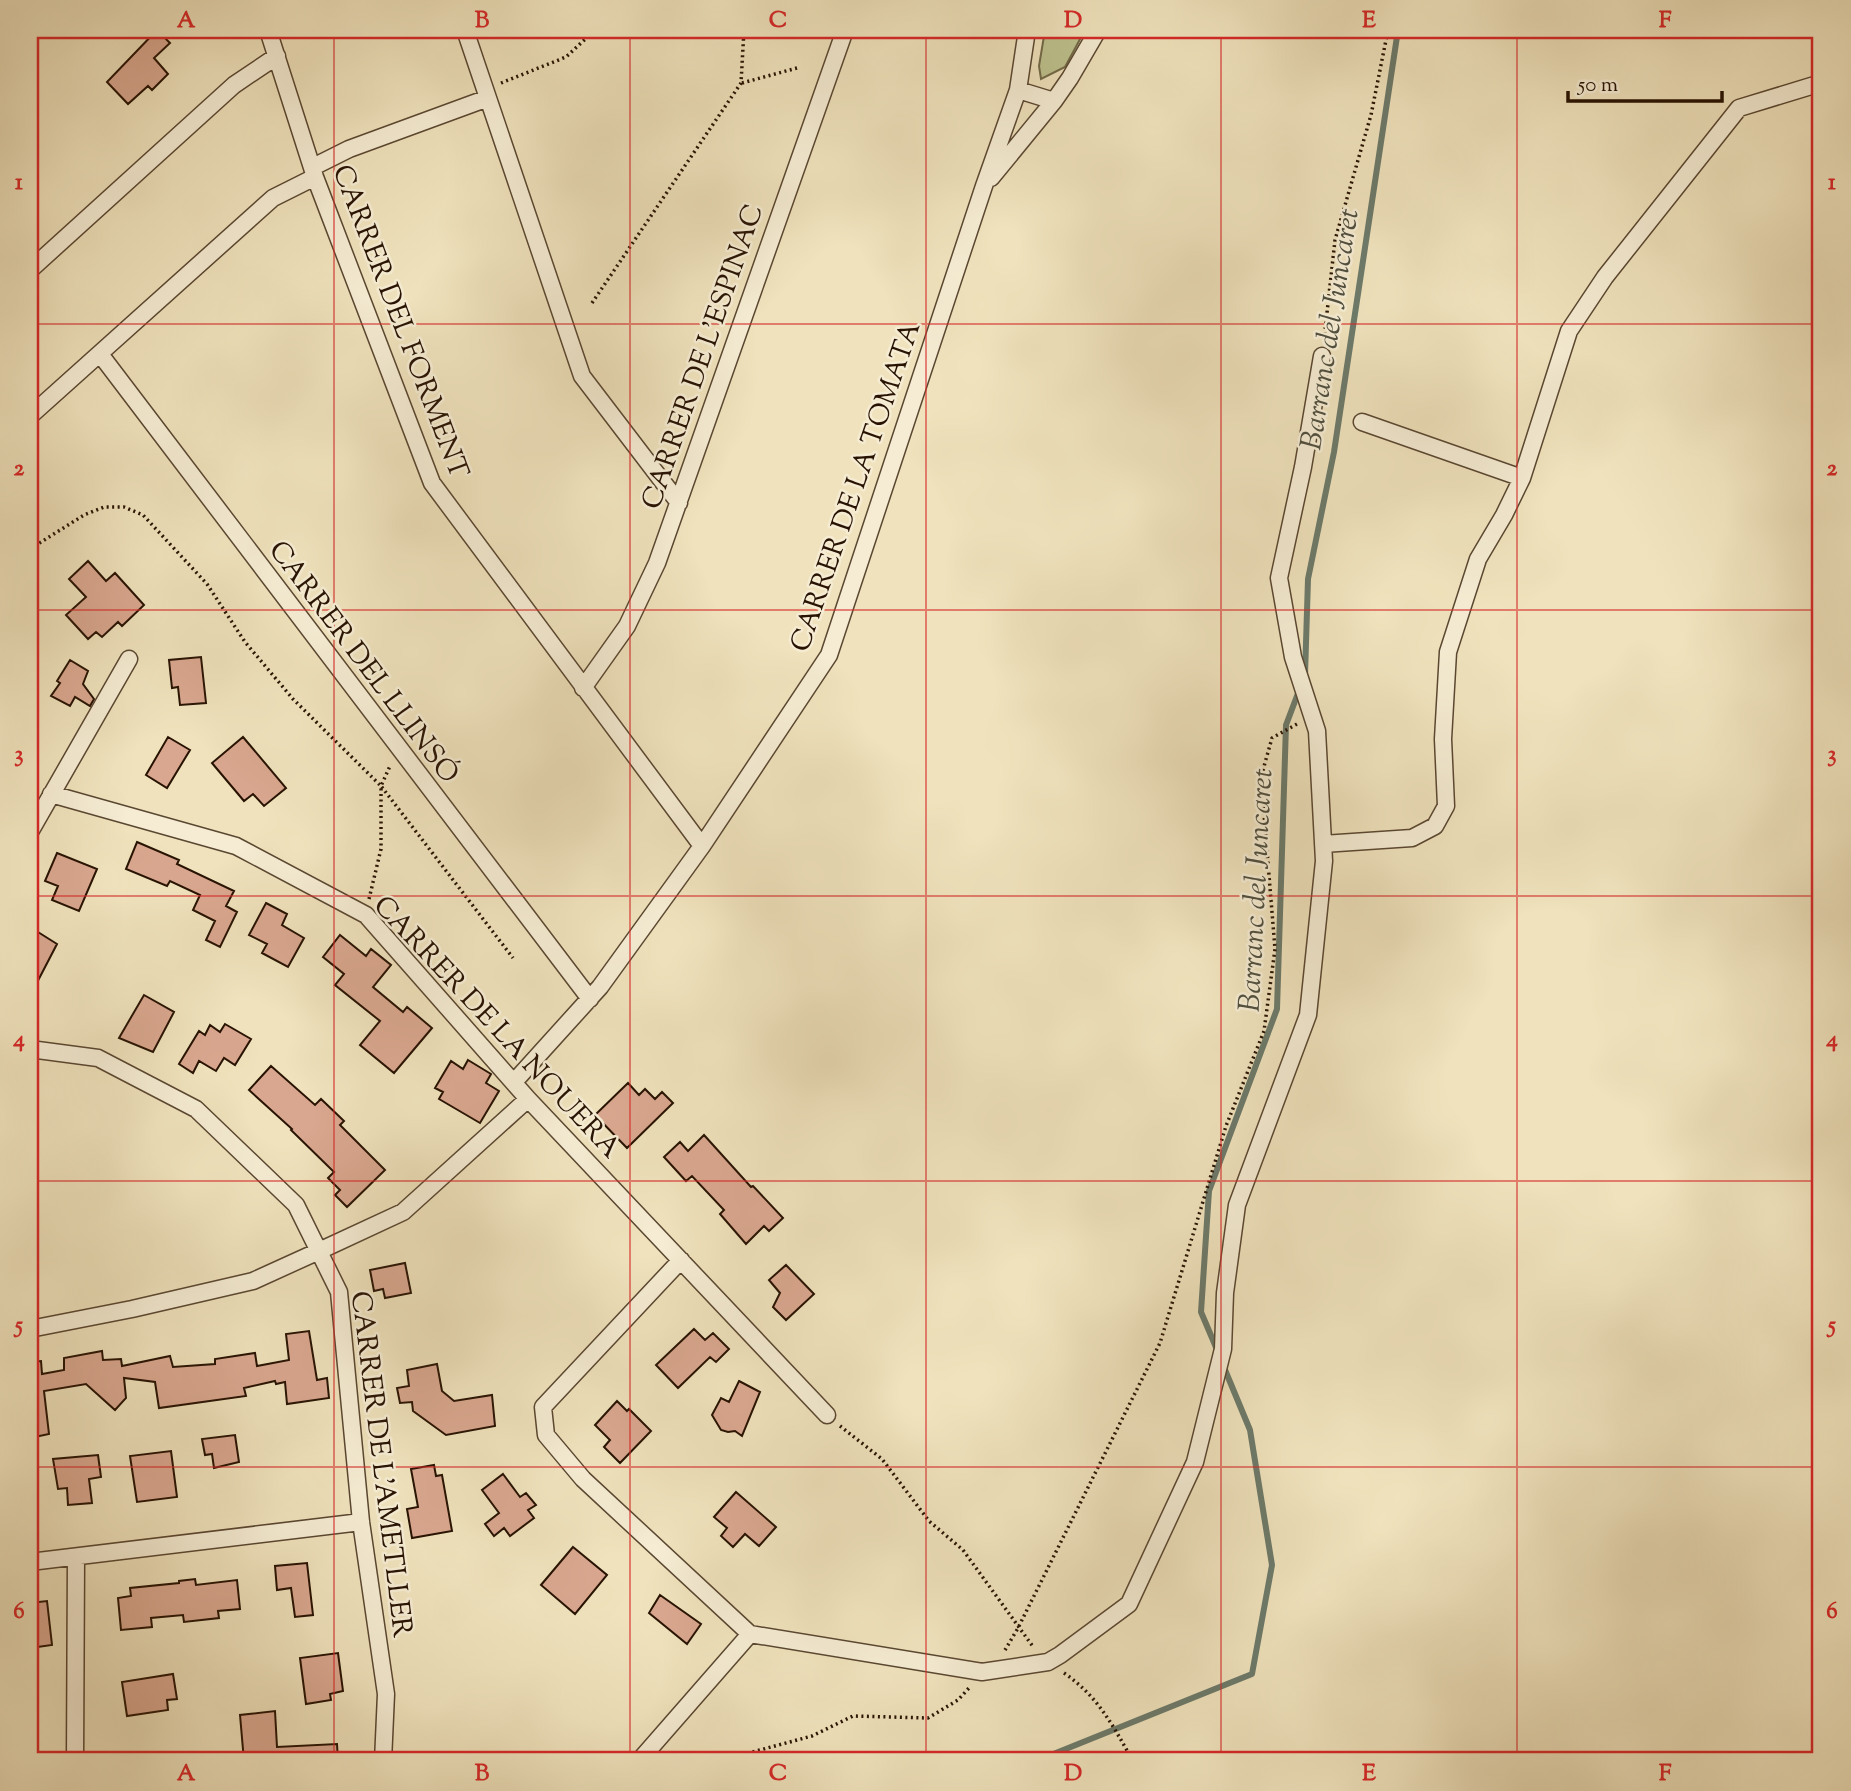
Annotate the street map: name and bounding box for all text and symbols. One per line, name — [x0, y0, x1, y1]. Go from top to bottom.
text: A — [177, 5, 196, 38]
text: B — [475, 5, 490, 38]
text: C — [769, 5, 787, 38]
text: D — [1064, 5, 1082, 38]
text: E — [1362, 5, 1376, 38]
text: F — [1659, 5, 1672, 38]
scale bar — [1568, 60, 1722, 104]
text: 50 m — [1577, 71, 1618, 101]
street label: CARRER DEL FORMENT — [321, 159, 478, 485]
text: 1 — [15, 167, 23, 200]
text: 1 — [1828, 167, 1836, 200]
street label: CARRER DE L'ESPINAC — [633, 199, 775, 515]
water label: Barranc del Juncaret — [1291, 206, 1372, 453]
street label: CARRER DE LA TOMATA — [781, 316, 932, 658]
text: 2 — [14, 453, 25, 486]
text: 2 — [1827, 453, 1838, 486]
street label: CARRER DEL LLINSÓ — [258, 533, 467, 793]
text: 3 — [14, 739, 24, 772]
text: 3 — [1827, 739, 1837, 772]
water label: Barranc del Juncaret — [1230, 767, 1285, 1013]
street label: CARRER DE LA NOUERA — [363, 888, 629, 1169]
text: 4 — [12, 1024, 25, 1057]
text: 4 — [1825, 1024, 1838, 1057]
street label: CARRER DE L'AMETLLER — [339, 1289, 421, 1640]
text: 5 — [13, 1310, 23, 1343]
text: 5 — [1826, 1310, 1836, 1343]
text: 6 — [13, 1596, 25, 1629]
text: 6 — [1826, 1596, 1838, 1629]
text: A — [177, 1758, 196, 1791]
text: B — [475, 1758, 490, 1791]
text: C — [769, 1758, 787, 1791]
text: D — [1064, 1758, 1082, 1791]
text: E — [1362, 1758, 1376, 1791]
text: F — [1659, 1758, 1672, 1791]

